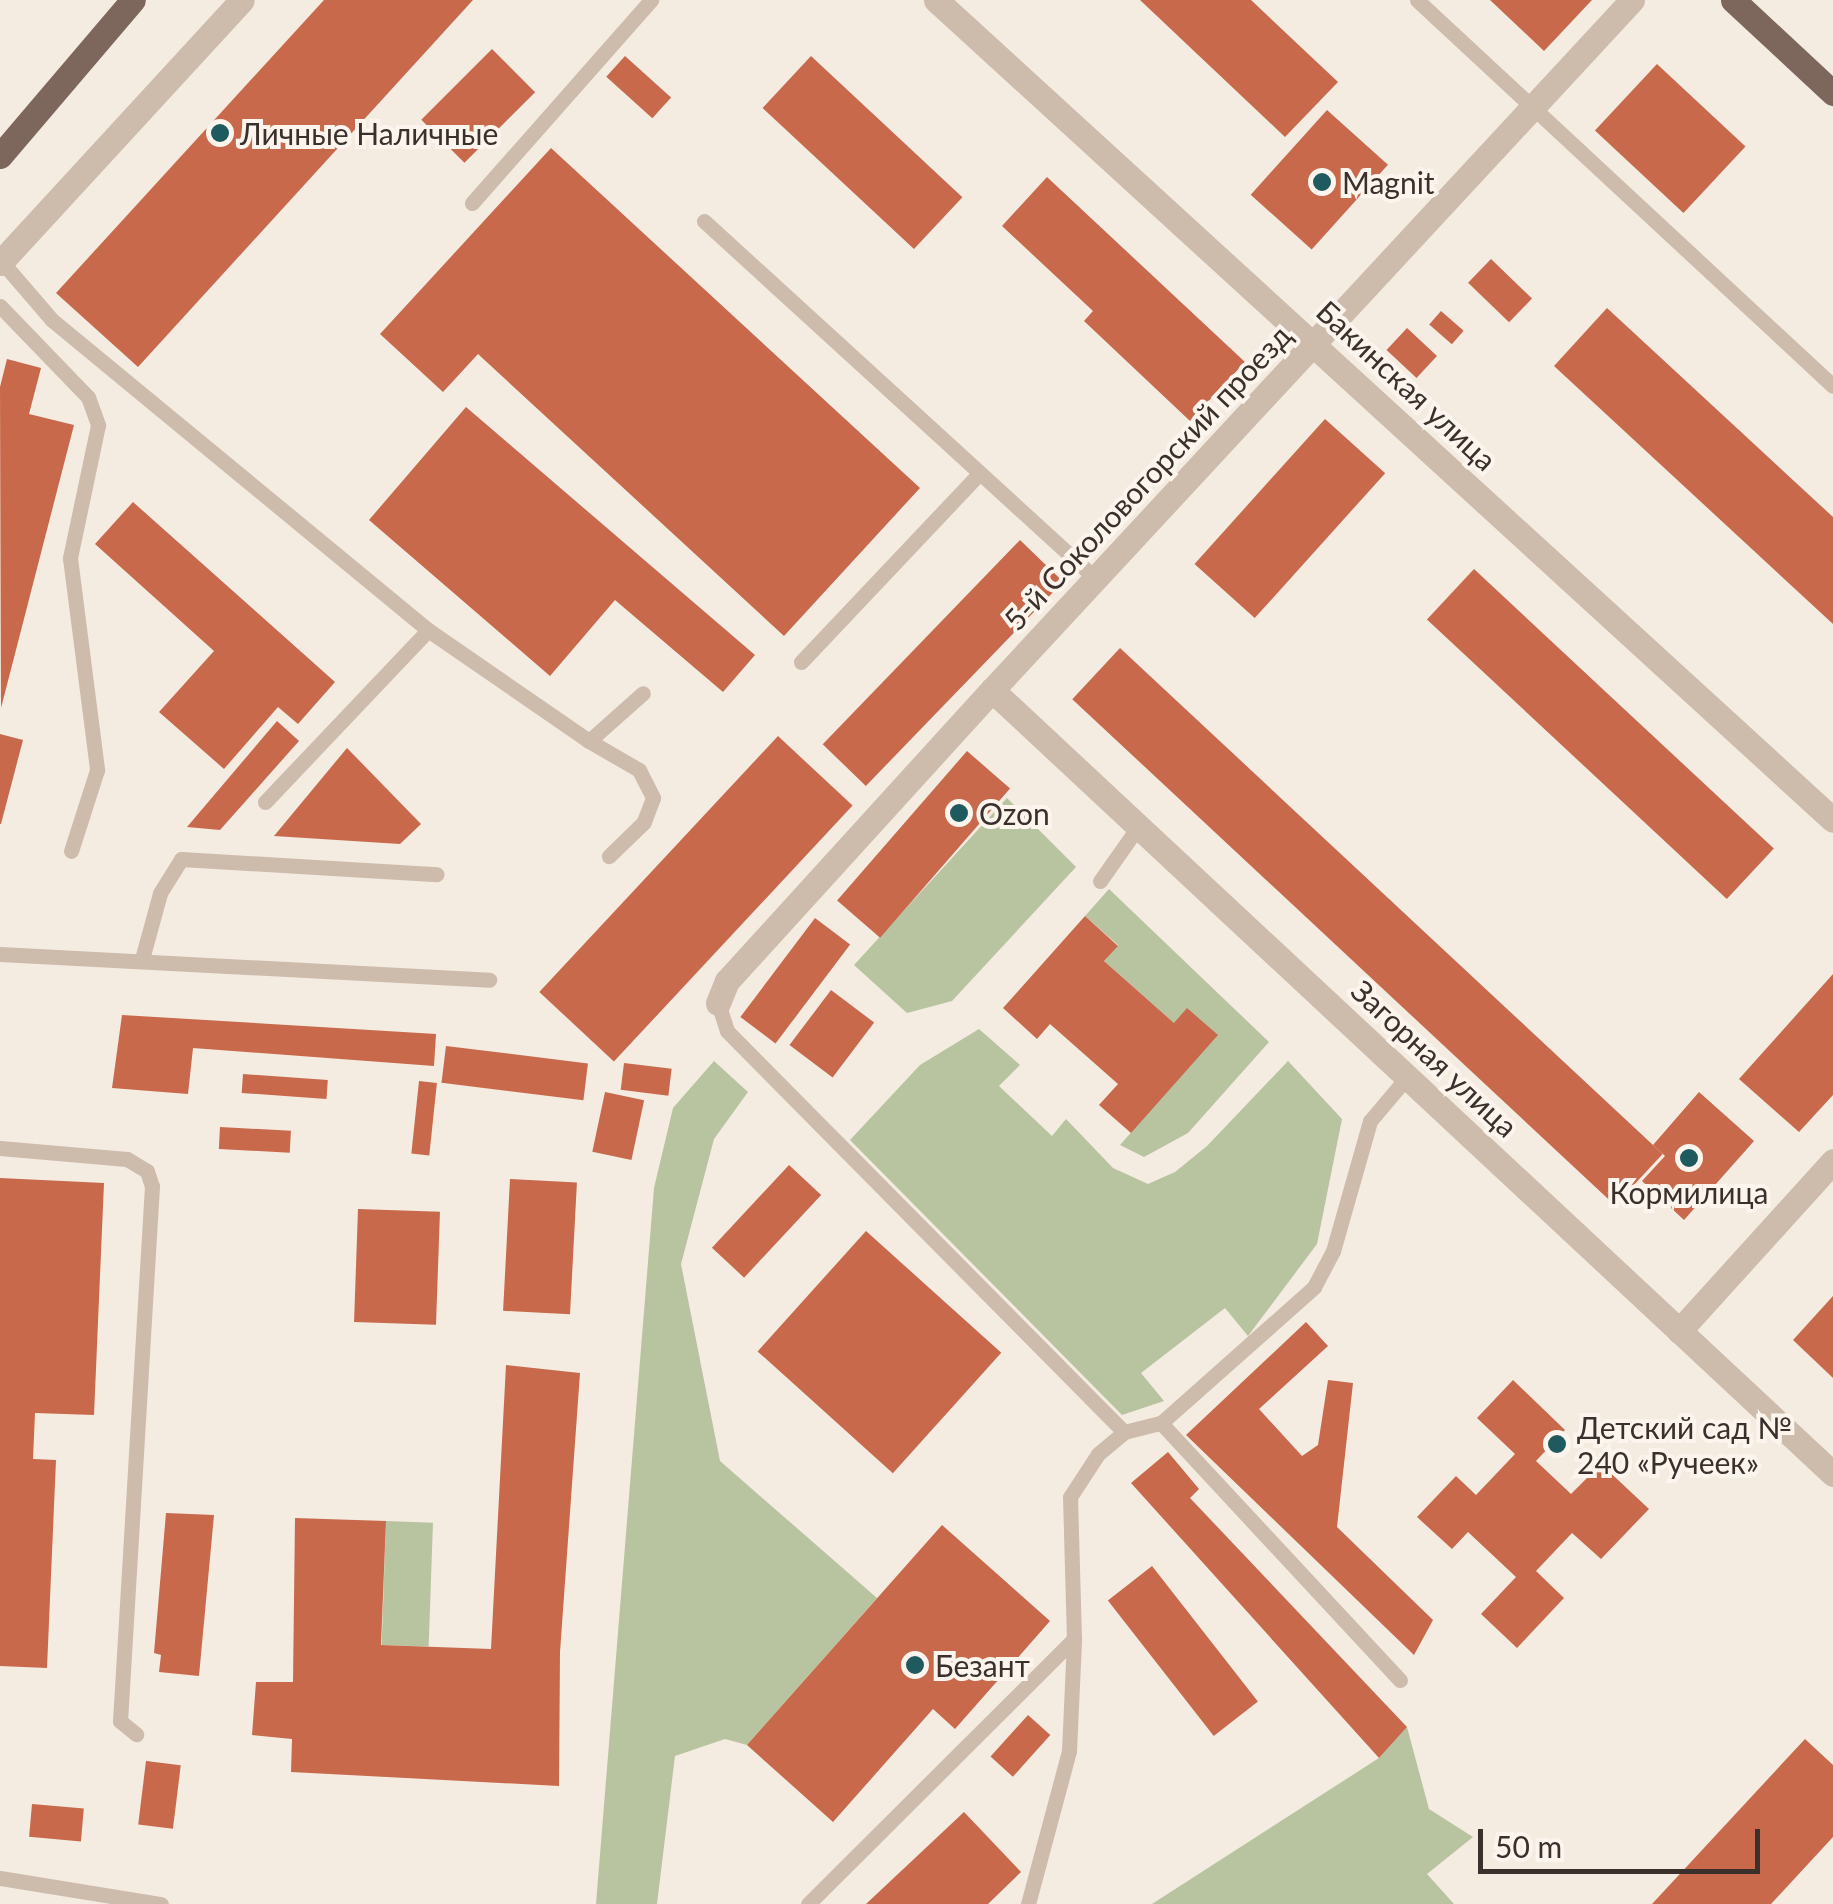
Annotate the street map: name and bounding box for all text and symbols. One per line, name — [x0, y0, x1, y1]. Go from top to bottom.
place label: Личные Наличные — [240, 115, 498, 151]
marker: Личные Наличные — [209, 122, 231, 144]
place label: Magnit — [1342, 164, 1435, 200]
marker: Magnit — [1311, 171, 1333, 193]
street label: Бакинская улица — [1310, 293, 1504, 477]
street label: 5-й Соколовогорский проезд — [996, 317, 1298, 637]
place label: Ozon — [979, 795, 1050, 831]
marker: Ozon — [948, 802, 970, 824]
street label: Загорная улица — [1345, 972, 1525, 1144]
marker: Кормилица — [1678, 1147, 1700, 1169]
place label: Кормилица — [1609, 1174, 1769, 1210]
place label: Детский сад № 240 «Ручеек» — [1577, 1409, 1792, 1480]
marker: Детский сад № 240 «Ручеек» — [1546, 1433, 1568, 1455]
place label: Безант — [935, 1647, 1030, 1683]
marker: Безант — [904, 1654, 926, 1676]
scale bar — [1483, 1809, 1766, 1871]
text: 50 m — [1495, 1828, 1562, 1864]

